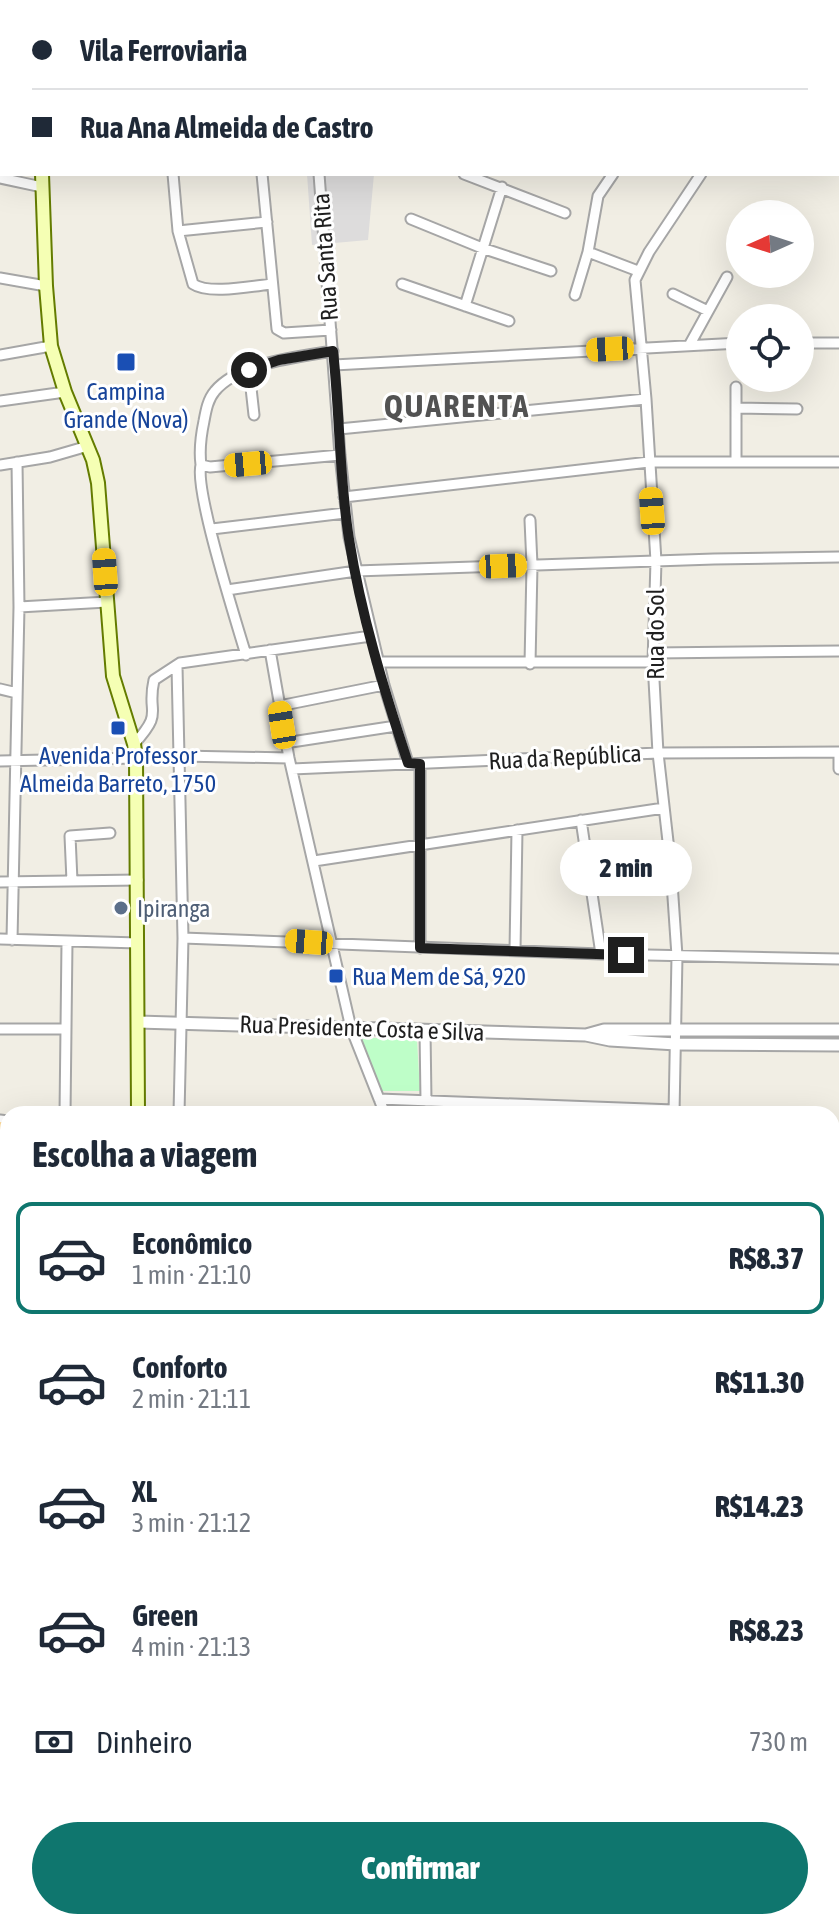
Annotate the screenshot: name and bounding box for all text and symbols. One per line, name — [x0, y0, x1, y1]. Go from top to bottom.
text: Vila Ferroviaria — [80, 33, 247, 67]
text: Rua Ana Almeida de Castro — [80, 110, 374, 144]
street label: Rua Santa Rita — [307, 192, 343, 322]
north arrow — [726, 200, 814, 288]
map controls — [726, 200, 814, 392]
button: locate — [726, 304, 814, 392]
car — [585, 336, 635, 362]
marker: Campina Grande (Nova) — [115, 351, 137, 373]
route start — [231, 352, 267, 388]
place label: Campina Grande (Nova) — [63, 378, 189, 433]
district label: QUARENTA — [384, 387, 530, 424]
car — [223, 450, 273, 478]
car — [638, 486, 666, 536]
car — [91, 547, 119, 597]
car — [479, 553, 527, 579]
street label: Rua do Sol — [642, 588, 669, 680]
car — [266, 699, 298, 751]
marker: Avenida Professor Almeida Barreto, 1750 — [109, 719, 127, 737]
street label: Rua da República — [488, 740, 642, 774]
place label: Avenida Professor Almeida Barreto, 1750 — [20, 742, 216, 797]
callout: 2 min — [560, 839, 692, 895]
text: 2 min — [599, 853, 653, 883]
place label: Ipiranga — [137, 895, 210, 922]
marker: Ipiranga — [112, 899, 130, 917]
car — [284, 928, 334, 956]
route end — [608, 937, 644, 973]
place label: Rua Mem de Sá, 920 — [352, 963, 526, 990]
marker: Rua Mem de Sá, 920 — [327, 967, 345, 985]
street label: Rua Presidente Costa e Silva — [239, 1010, 485, 1046]
text: Escolha a viagem — [32, 1133, 258, 1175]
icon: car — [36, 1222, 108, 1294]
text: Econômico — [132, 1226, 252, 1260]
text: R$8.37 — [729, 1241, 804, 1275]
text: 1 min · 21:10 — [132, 1260, 251, 1290]
icon: car — [36, 1346, 108, 1418]
text: Conforto — [132, 1350, 228, 1384]
text: R$11.30 — [715, 1365, 804, 1399]
text: 2 min · 21:11 — [132, 1384, 251, 1414]
icon: car — [36, 1470, 108, 1542]
text: XL — [132, 1474, 157, 1508]
text: R$14.23 — [715, 1489, 804, 1523]
text: 3 min · 21:12 — [132, 1508, 251, 1538]
icon: car — [36, 1594, 108, 1666]
text: Green — [132, 1598, 198, 1632]
text: R$8.23 — [729, 1613, 804, 1647]
text: 4 min · 21:13 — [132, 1632, 251, 1662]
icon: cash — [32, 1720, 76, 1764]
text: Dinheiro — [96, 1725, 192, 1759]
text: 730 m — [749, 1727, 808, 1757]
button: Confirmar — [32, 1822, 808, 1914]

